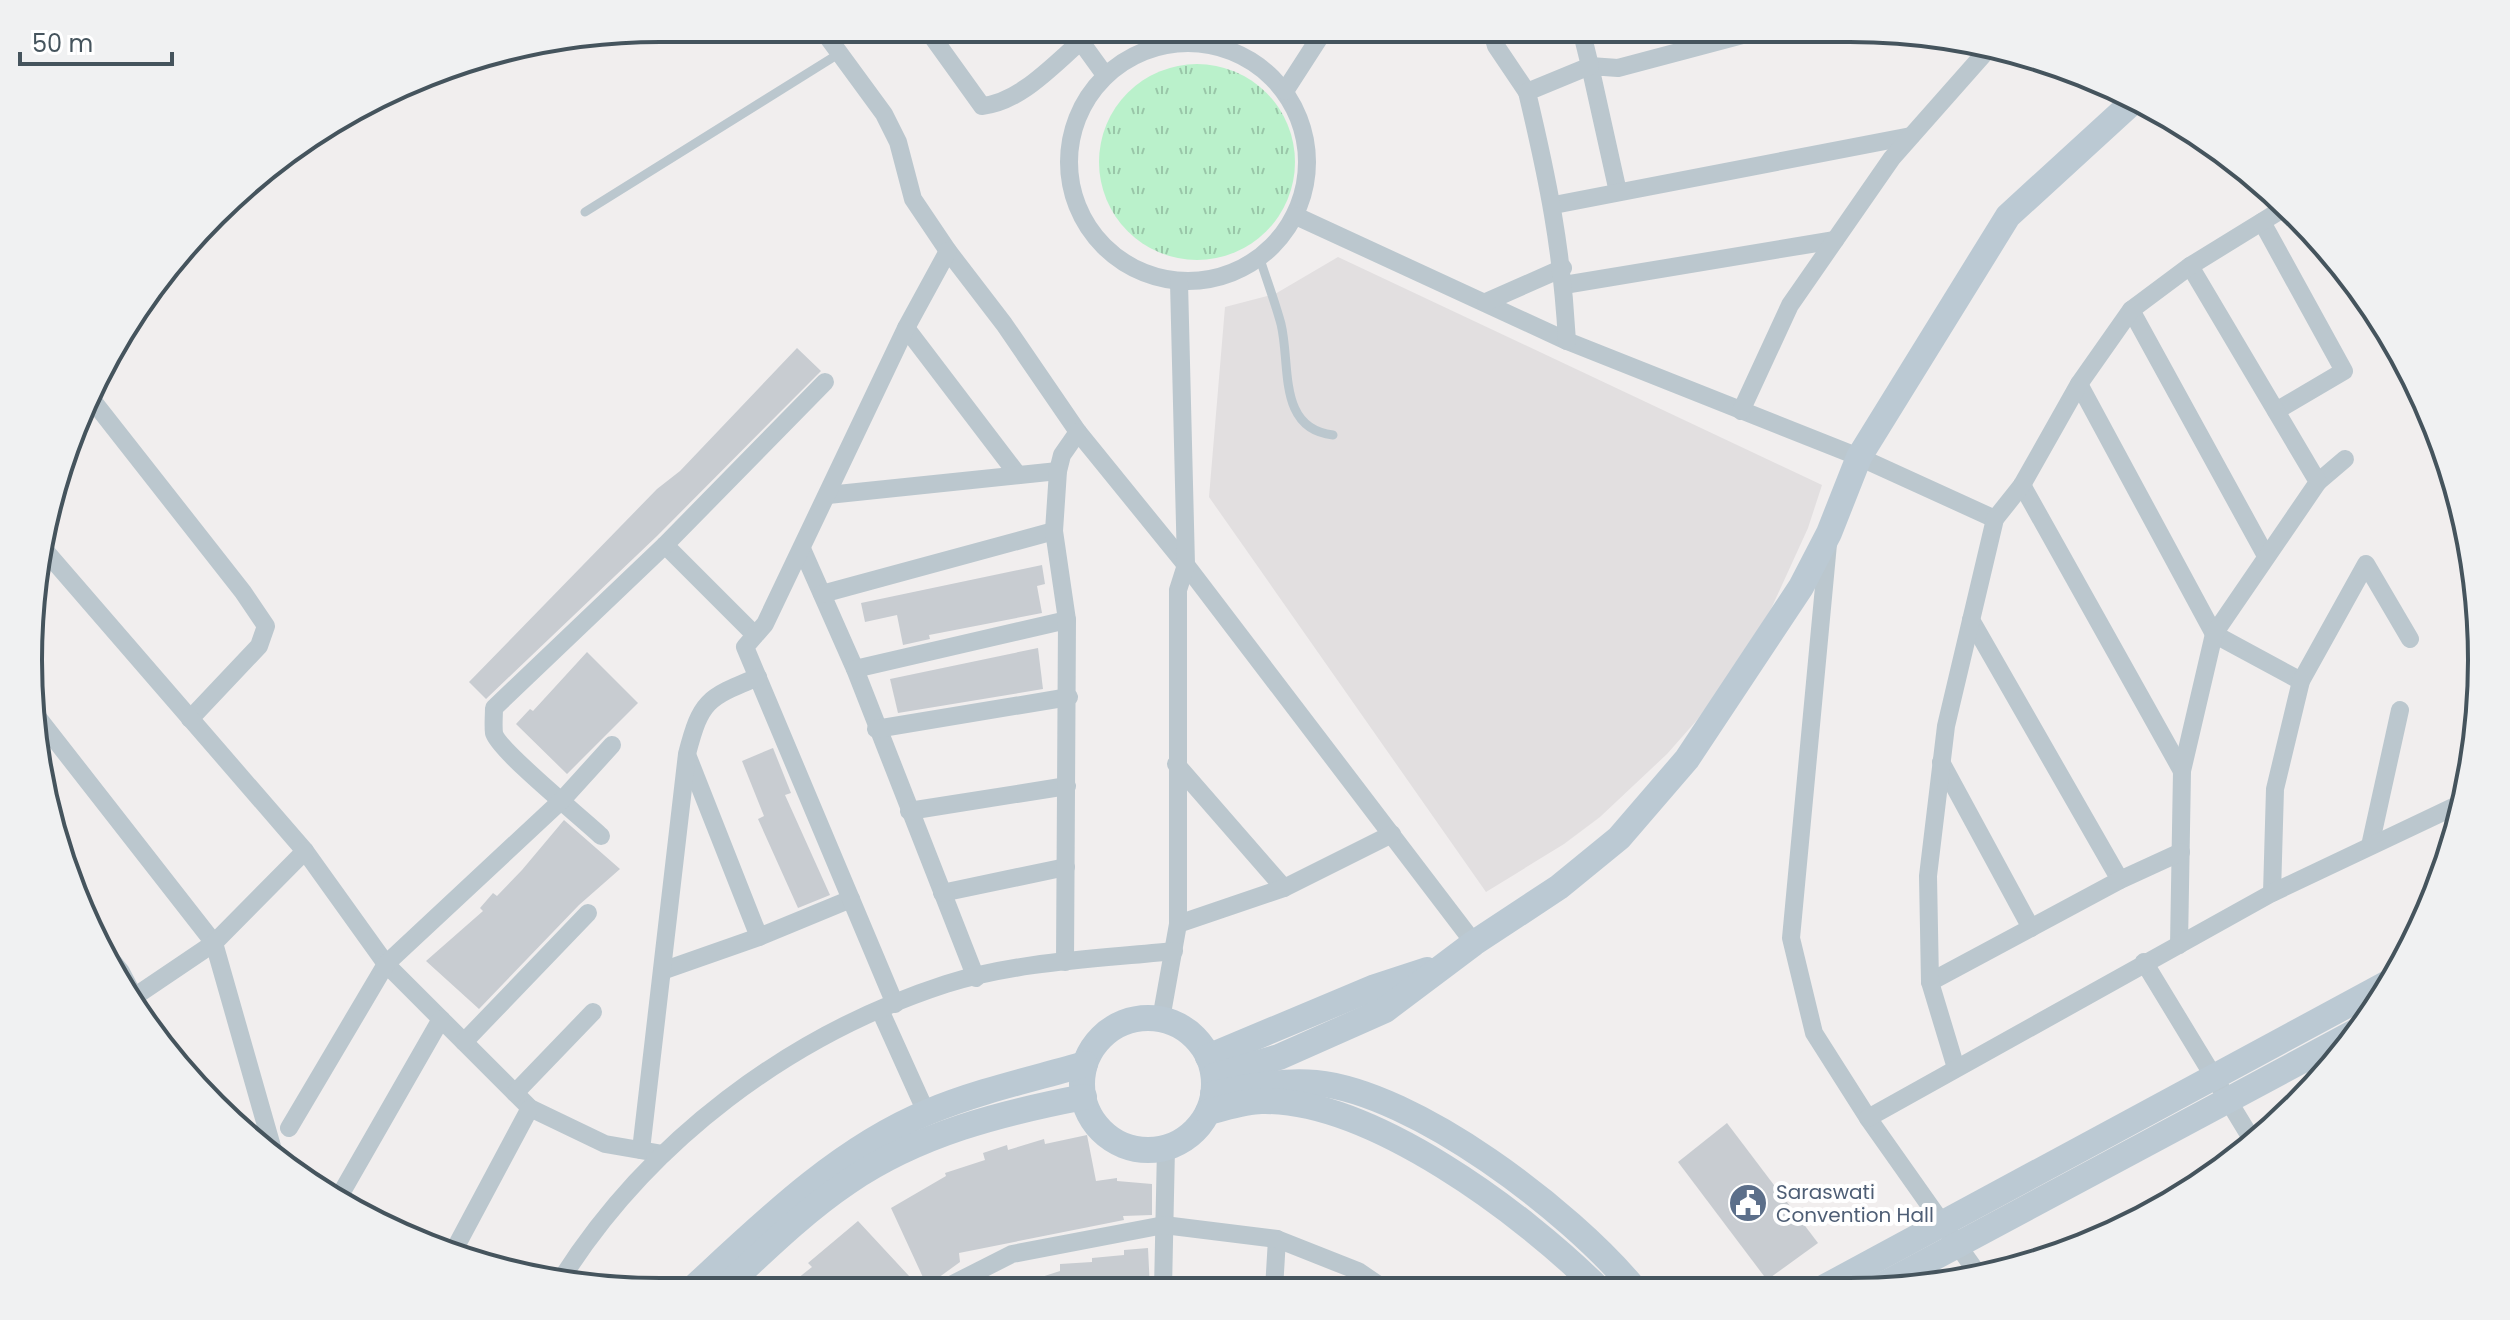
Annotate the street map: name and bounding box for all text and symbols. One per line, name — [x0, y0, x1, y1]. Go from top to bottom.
scale bar — [20, 16, 172, 66]
text: 50 m — [32, 27, 93, 60]
place label: Saraswati Convention Hall — [1776, 1178, 1934, 1229]
public building icon: Saraswati Convention Hall — [1727, 1182, 1769, 1224]

